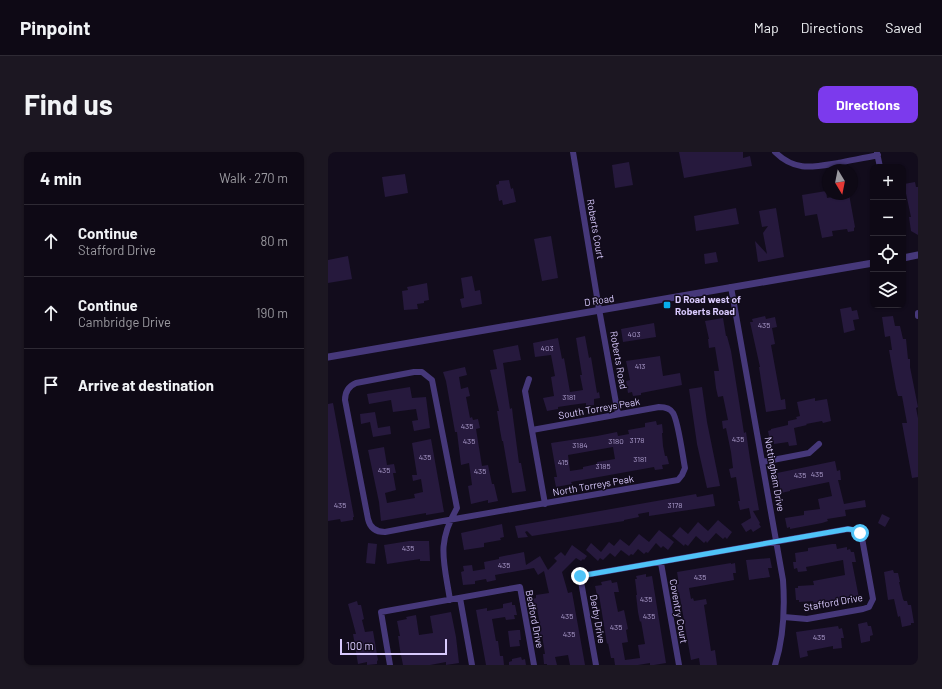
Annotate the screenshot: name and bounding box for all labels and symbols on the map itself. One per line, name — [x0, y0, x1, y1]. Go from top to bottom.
north arrow — [822, 164, 858, 200]
street label: Roberts Court — [585, 198, 607, 260]
street label: D Road — [583, 292, 615, 308]
place label: D Road west of Roberts Road — [675, 293, 741, 317]
marker: D Road west of Roberts Road — [662, 300, 672, 310]
house number: 435 — [758, 320, 770, 330]
house number: 403 — [627, 329, 641, 339]
street label: Roberts Road — [608, 330, 630, 390]
house number: 403 — [540, 343, 554, 353]
house number: 413 — [635, 361, 645, 371]
house number: 3181 — [562, 392, 576, 402]
street label: South Torreys Peak — [557, 395, 641, 421]
house number: 435 — [461, 421, 473, 431]
house number: 435 — [732, 434, 744, 444]
house number: 3178 — [630, 435, 644, 445]
house number: 435 — [463, 436, 475, 446]
house number: 3180 — [608, 436, 624, 446]
street label: Nottingham Drive — [763, 436, 787, 512]
house number: 3184 — [572, 440, 588, 450]
house number: 435 — [419, 452, 431, 462]
house number: 3181 — [633, 454, 647, 464]
house number: 415 — [558, 457, 568, 467]
house number: 3185 — [595, 461, 611, 471]
house number: 435 — [378, 465, 390, 475]
house number: 435 — [474, 466, 486, 476]
house number: 435 — [811, 469, 823, 479]
house number: 435 — [794, 470, 806, 480]
street label: North Torreys Peak — [552, 472, 634, 498]
house number: 435 — [334, 500, 346, 510]
house number: 3178 — [668, 500, 682, 510]
route start — [851, 524, 869, 542]
house number: 435 — [402, 543, 414, 553]
house number: 435 — [498, 560, 510, 570]
route end — [571, 567, 589, 585]
house number: 435 — [694, 572, 706, 582]
street label: Coventry Court — [667, 578, 691, 644]
street label: Bedford Drive — [523, 589, 547, 649]
street label: Stafford Drive — [802, 591, 864, 613]
street label: Derby Drive — [588, 594, 608, 644]
house number: 435 — [640, 594, 652, 604]
house number: 435 — [561, 611, 573, 621]
house number: 435 — [643, 611, 655, 621]
house number: 435 — [610, 622, 622, 632]
house number: 435 — [563, 629, 575, 639]
house number: 435 — [813, 632, 825, 642]
scale bar — [340, 637, 447, 656]

